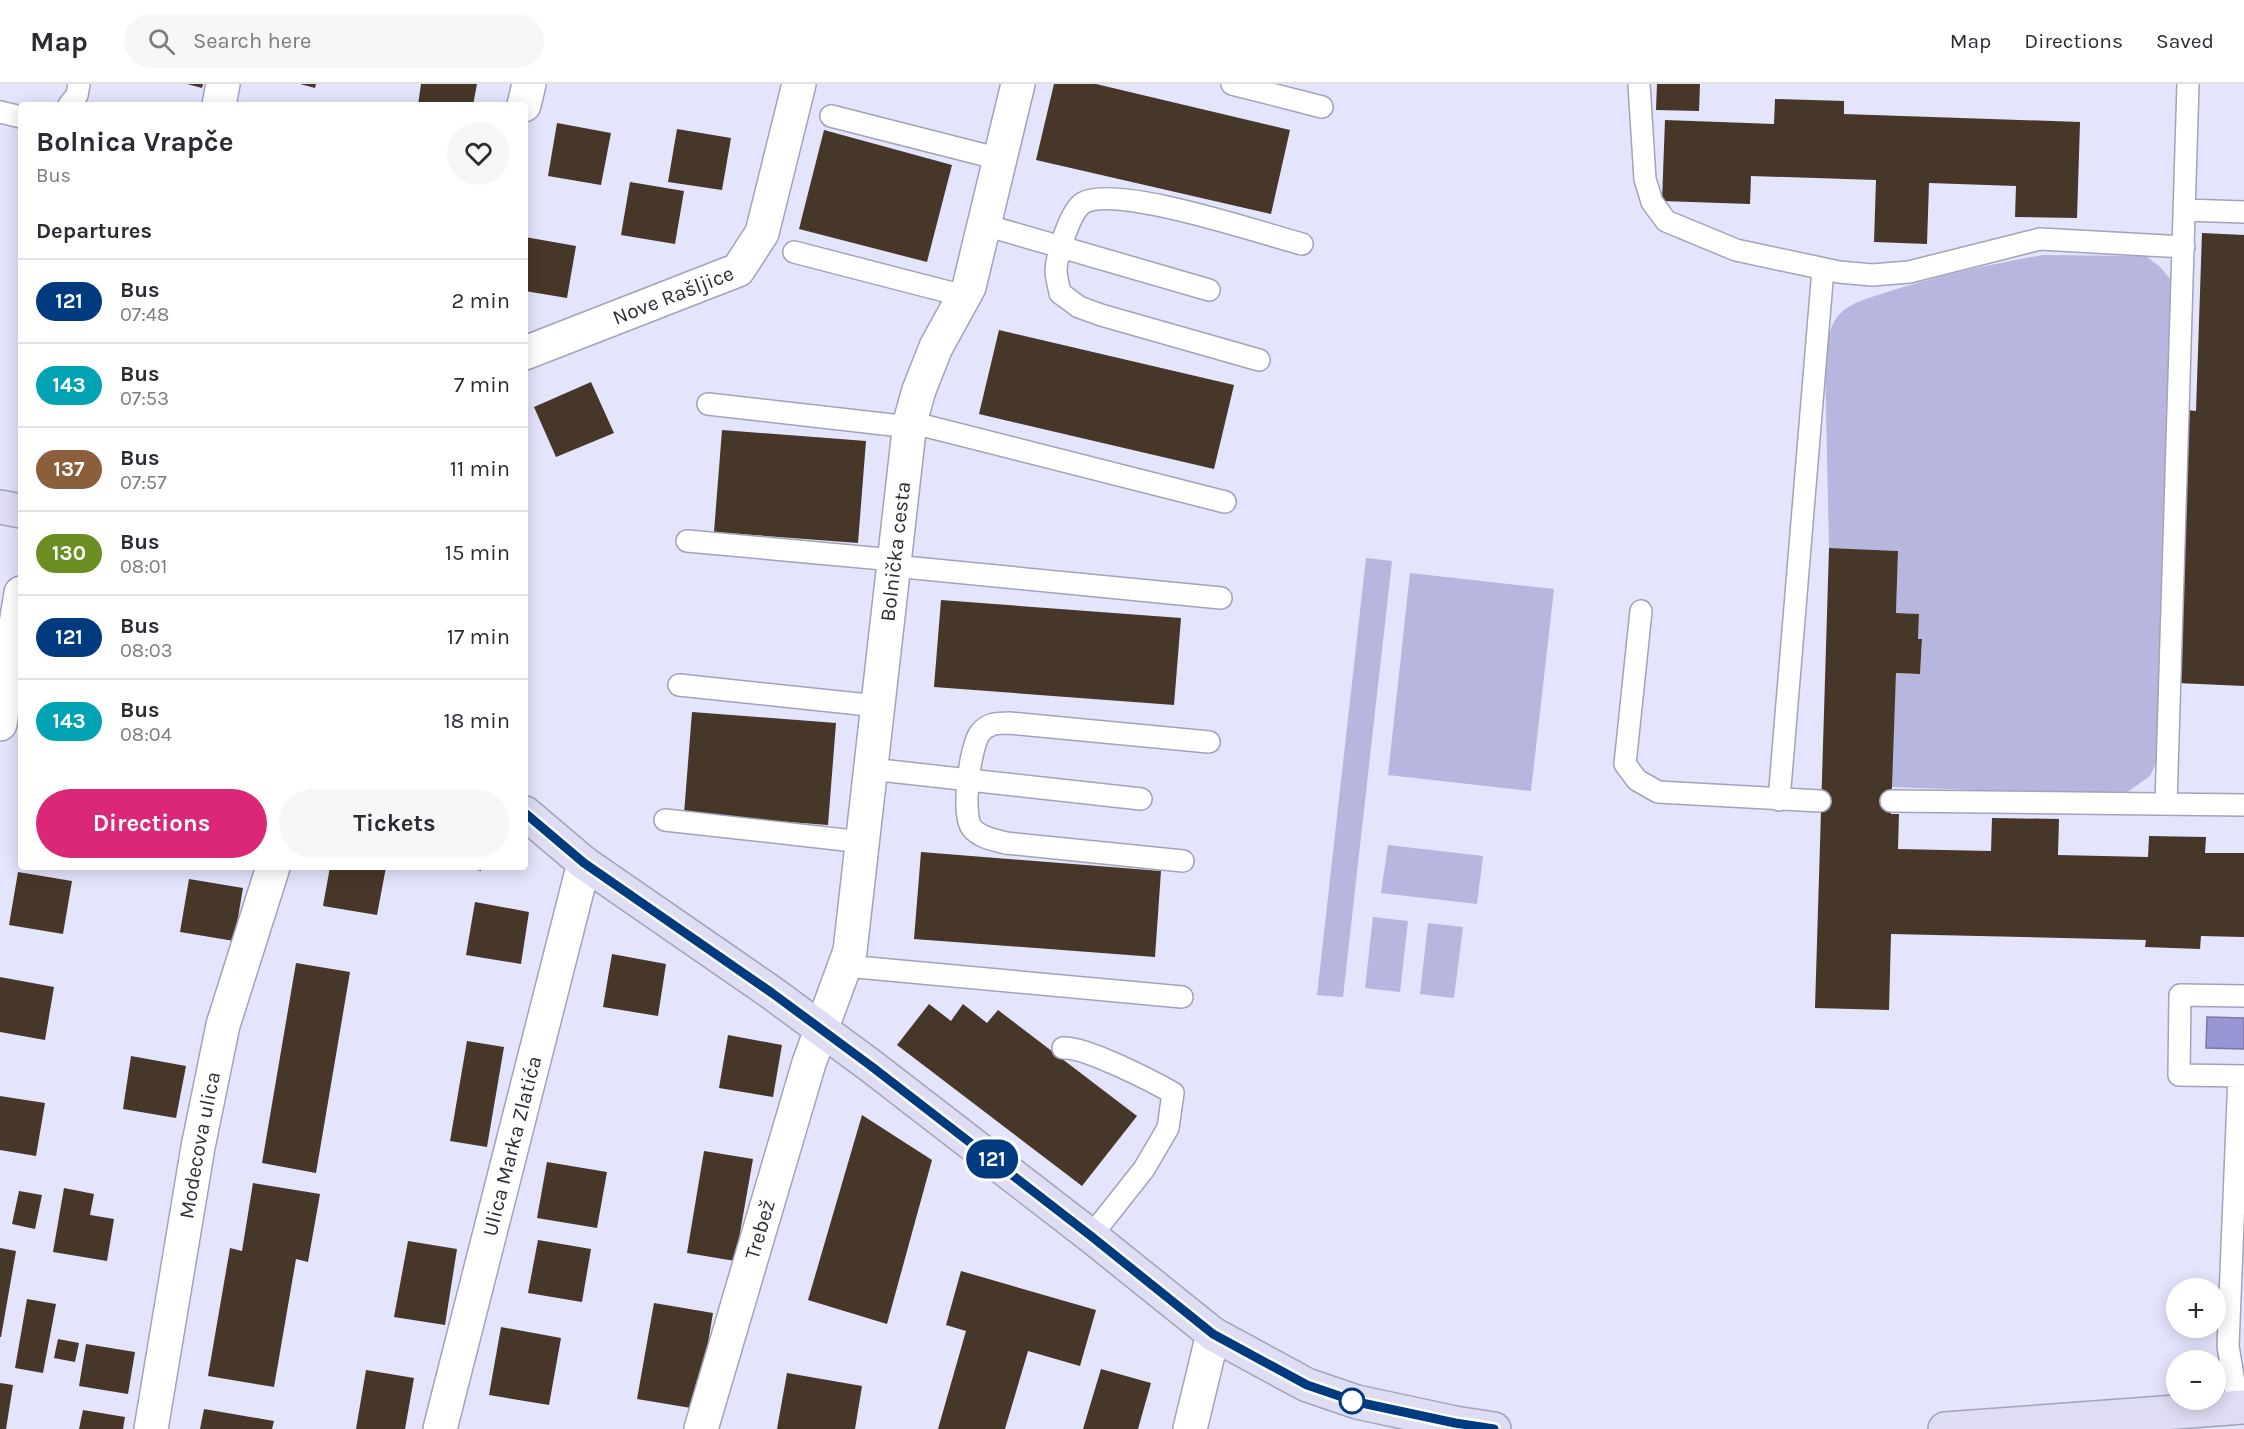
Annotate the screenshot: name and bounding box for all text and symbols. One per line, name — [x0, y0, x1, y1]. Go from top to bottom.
search box — [124, 14, 544, 68]
text: Map — [30, 25, 88, 58]
icon: search — [145, 25, 178, 58]
text: Search here — [193, 28, 311, 54]
text: Map — [1950, 29, 1991, 53]
text: Directions — [2024, 29, 2123, 53]
text: Saved — [2156, 29, 2214, 53]
button: heart — [447, 122, 510, 185]
text: Bolnica Vrapče — [36, 125, 234, 158]
text: Bus — [36, 164, 71, 187]
text: Departures — [36, 218, 152, 244]
street label: Nove Rašljice — [609, 261, 737, 330]
text: Bus — [120, 277, 160, 303]
text: 2 min — [452, 288, 510, 314]
text: 121 — [55, 289, 83, 313]
text: 07:48 — [120, 303, 169, 326]
text: Bus — [120, 361, 160, 387]
text: 7 min — [454, 372, 510, 398]
text: 143 — [52, 373, 86, 397]
text: 07:53 — [120, 387, 169, 410]
text: Bus — [120, 445, 160, 471]
text: 11 min — [450, 456, 510, 482]
text: 137 — [54, 457, 85, 481]
text: 07:57 — [120, 471, 167, 494]
street label: Bolnička cesta — [875, 480, 915, 623]
text: Bus — [120, 529, 160, 555]
text: 15 min — [445, 540, 510, 566]
text: 130 — [52, 541, 86, 565]
text: 08:01 — [120, 555, 167, 578]
text: Bus — [120, 613, 160, 639]
text: 17 min — [447, 624, 510, 650]
text: 121 — [55, 625, 83, 649]
text: 08:03 — [120, 639, 172, 662]
text: Bus — [120, 697, 160, 723]
text: 18 min — [444, 708, 510, 734]
text: 143 — [52, 709, 86, 733]
text: 08:04 — [120, 723, 172, 746]
button: Directions — [36, 789, 267, 858]
button: Tickets — [279, 789, 510, 858]
street label: Ulica Marka Zlatića — [478, 1053, 546, 1239]
street label: Modecova ulica — [174, 1069, 225, 1221]
line badge: 121 — [958, 1140, 1026, 1178]
text: 121 — [978, 1147, 1006, 1171]
street label: Trebež — [740, 1197, 780, 1262]
map controls — [2166, 1278, 2226, 1410]
button: + — [2166, 1278, 2226, 1338]
button: − — [2166, 1350, 2226, 1410]
unlabelled marker — [1339, 1388, 1365, 1414]

